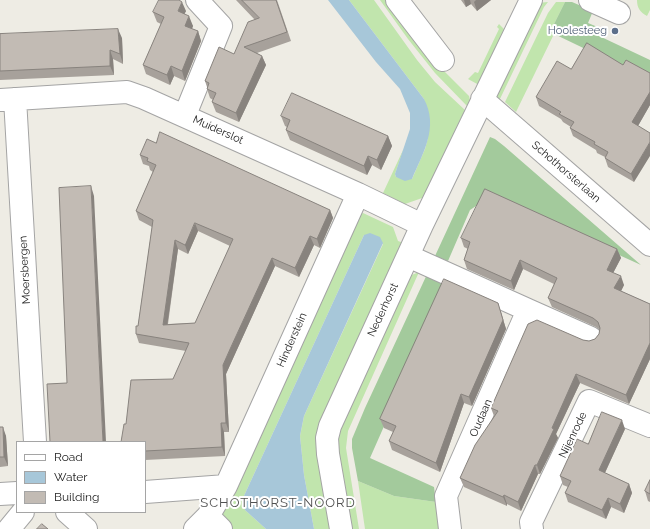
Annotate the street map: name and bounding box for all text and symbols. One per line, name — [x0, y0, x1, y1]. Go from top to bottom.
place label: Hoolesteeg — [548, 24, 607, 38]
marker: Hoolesteeg — [610, 26, 620, 36]
street label: Muiderslot — [191, 113, 245, 147]
street label: Schothorsterlaan — [529, 139, 603, 205]
street label: Moersbergen — [17, 236, 33, 304]
street label: Nederhorst — [365, 281, 401, 339]
street label: Hinderstein — [274, 311, 310, 369]
street label: Oudaan — [467, 397, 495, 439]
street label: Nijenrode — [556, 410, 590, 460]
legend — [16, 441, 146, 513]
text: Road — [54, 450, 83, 464]
text: Water — [54, 470, 88, 484]
text: Building — [54, 490, 100, 504]
district label: SCHOTHORST-NOORD — [200, 495, 356, 511]

